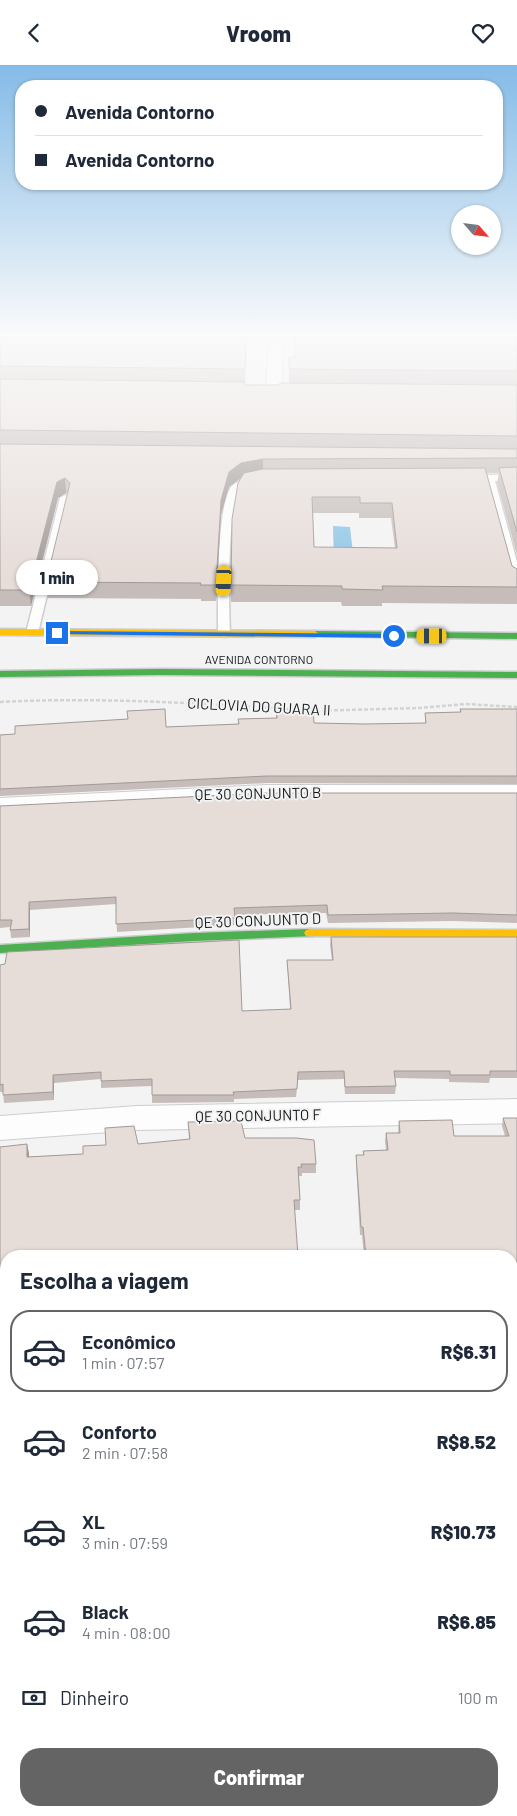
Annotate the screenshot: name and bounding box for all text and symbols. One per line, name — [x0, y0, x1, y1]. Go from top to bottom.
icon: back — [20, 19, 48, 47]
icon: heart — [469, 19, 497, 47]
text: Vroom — [226, 20, 291, 46]
text: Avenida Contorno — [65, 100, 215, 123]
text: Avenida Contorno — [65, 148, 215, 171]
north arrow — [451, 205, 501, 255]
map controls — [451, 205, 501, 255]
callout: 1 min — [16, 561, 98, 595]
car — [215, 566, 232, 596]
text: 1 min — [39, 568, 75, 587]
route end — [46, 622, 68, 644]
route start — [383, 625, 405, 647]
car — [417, 629, 447, 644]
street label: AVENIDA CONTORNO — [205, 652, 313, 666]
street label: CICLOVIA DO GUARA II — [187, 693, 331, 719]
street label: QE 30 CONJUNTO B — [195, 783, 321, 803]
street label: QE 30 CONJUNTO D — [195, 909, 321, 931]
street label: QE 30 CONJUNTO F — [195, 1105, 321, 1125]
text: Escolha a viagem — [20, 1267, 189, 1293]
icon: car — [22, 1329, 67, 1374]
text: Econômico — [82, 1330, 176, 1353]
text: R$6.31 — [441, 1340, 496, 1363]
text: 1 min · 07:57 — [82, 1353, 164, 1372]
icon: car — [22, 1419, 67, 1464]
text: Conforto — [82, 1420, 157, 1443]
text: R$8.52 — [437, 1430, 496, 1453]
text: 2 min · 07:58 — [82, 1443, 168, 1462]
icon: car — [22, 1509, 67, 1554]
text: XL — [82, 1510, 105, 1533]
text: R$10.73 — [431, 1520, 496, 1543]
text: 3 min · 07:59 — [82, 1533, 168, 1552]
icon: car — [22, 1599, 67, 1644]
text: Black — [82, 1600, 129, 1623]
text: R$6.85 — [437, 1610, 496, 1633]
text: 4 min · 08:00 — [82, 1623, 171, 1642]
icon: cash — [20, 1684, 48, 1712]
text: Dinheiro — [60, 1686, 129, 1709]
text: 100 m — [458, 1688, 498, 1707]
button: Confirmar — [20, 1748, 498, 1806]

